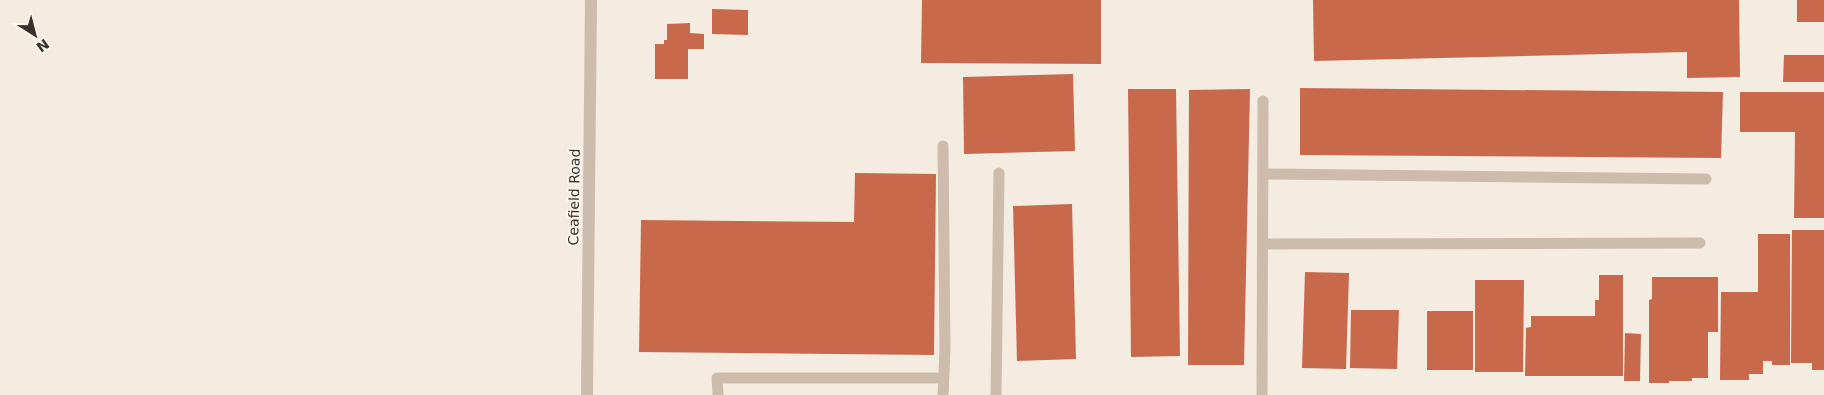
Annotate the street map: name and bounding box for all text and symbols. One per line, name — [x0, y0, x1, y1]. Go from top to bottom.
north arrow — [10, 10, 60, 60]
text: N — [33, 36, 52, 55]
street label: Ceafield Road — [565, 148, 583, 246]

